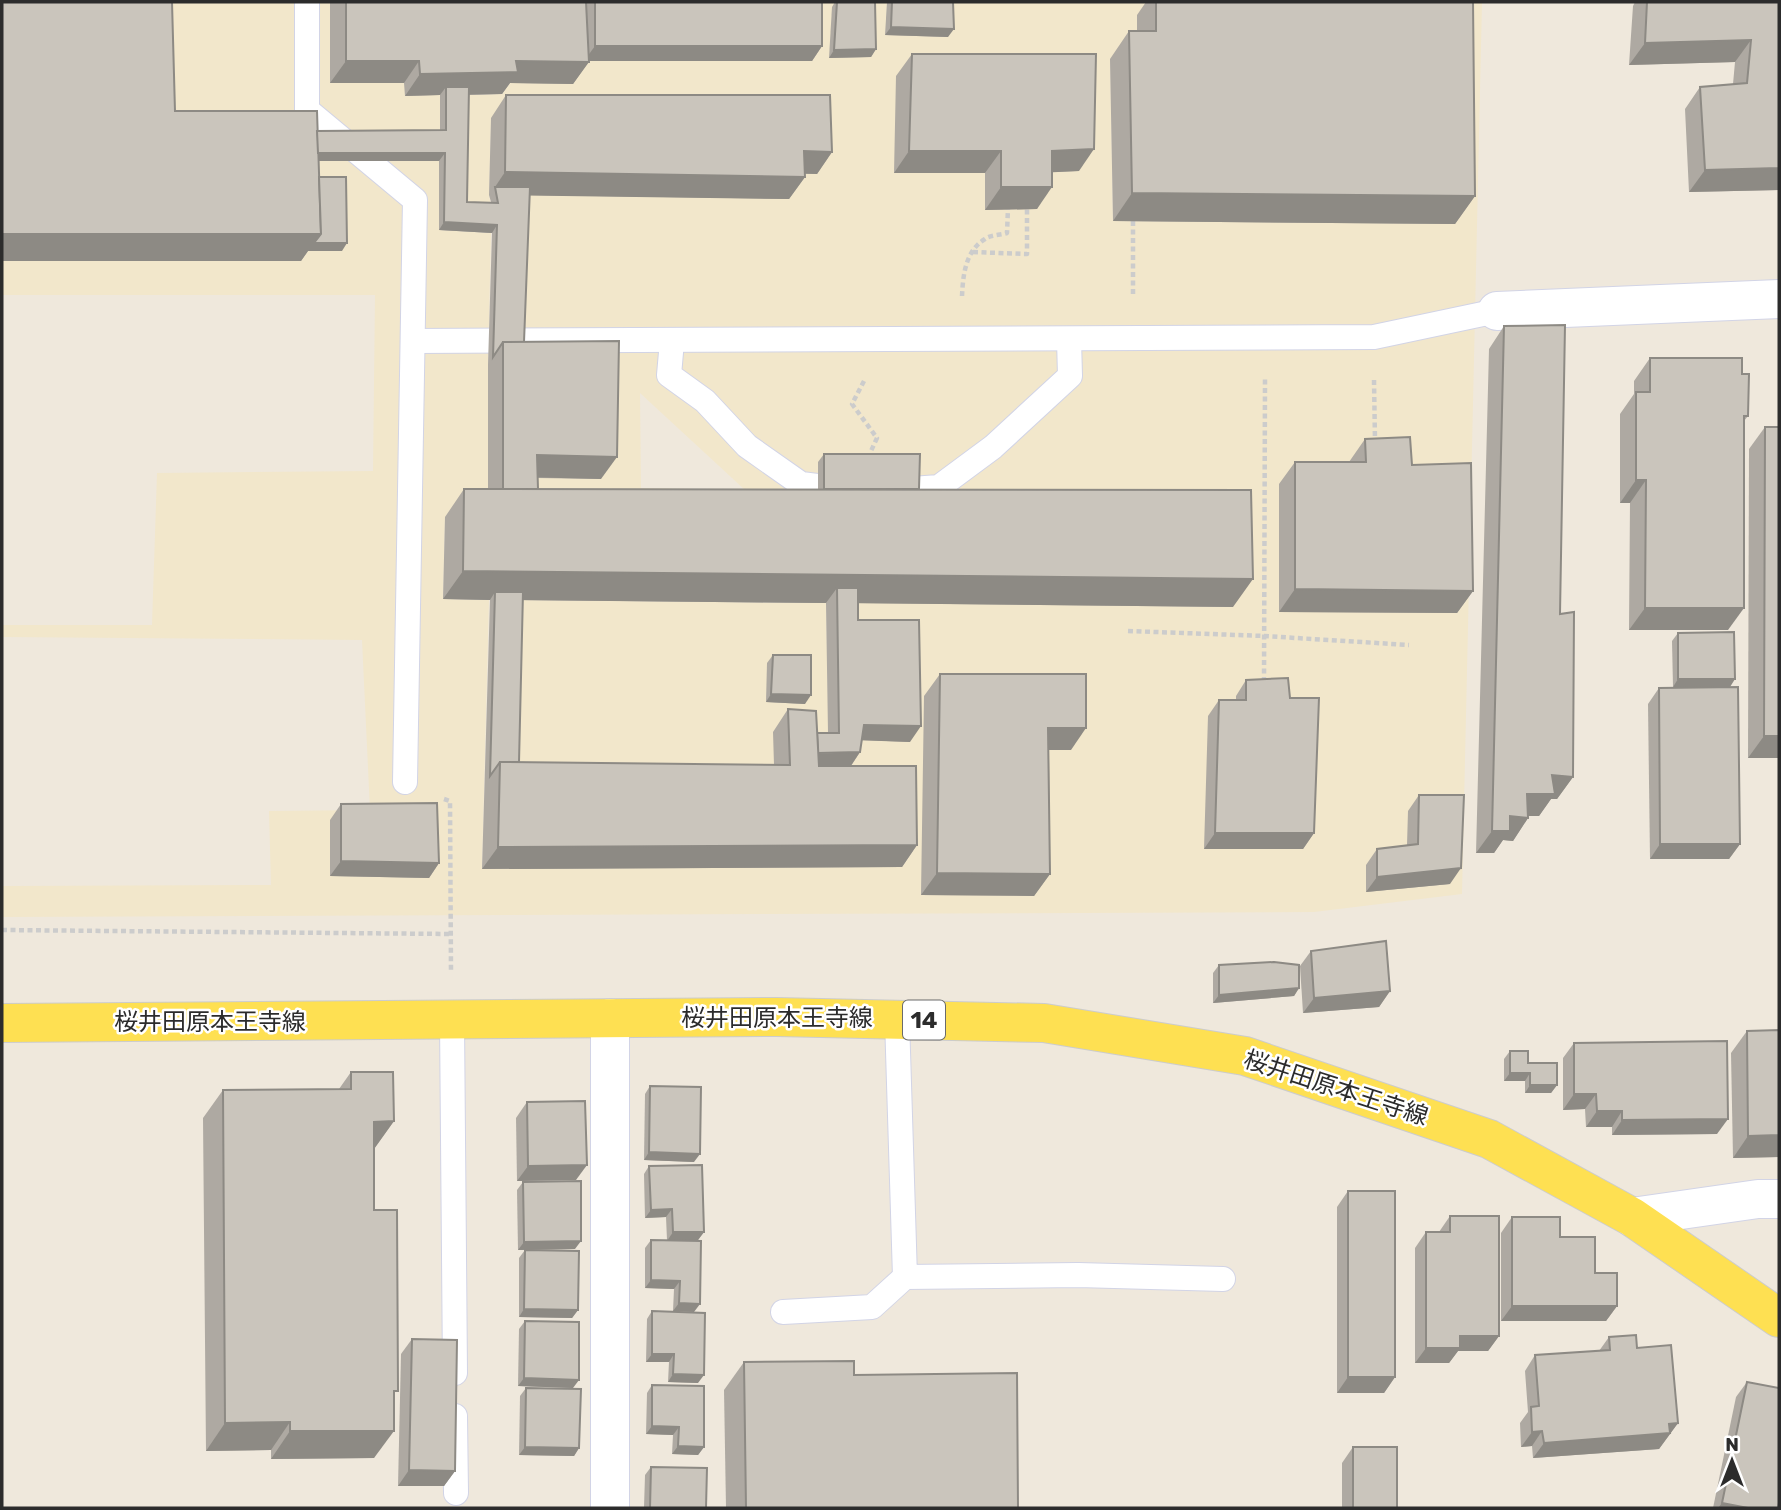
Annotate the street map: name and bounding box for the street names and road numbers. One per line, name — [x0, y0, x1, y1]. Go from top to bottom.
road number: 14 — [903, 1001, 945, 1040]
street label: 桜井田原本王寺線 — [681, 1004, 873, 1032]
street label: 桜井田原本王寺線 — [114, 1008, 306, 1036]
street label: 桜井田原本王寺線 — [1240, 1045, 1432, 1131]

